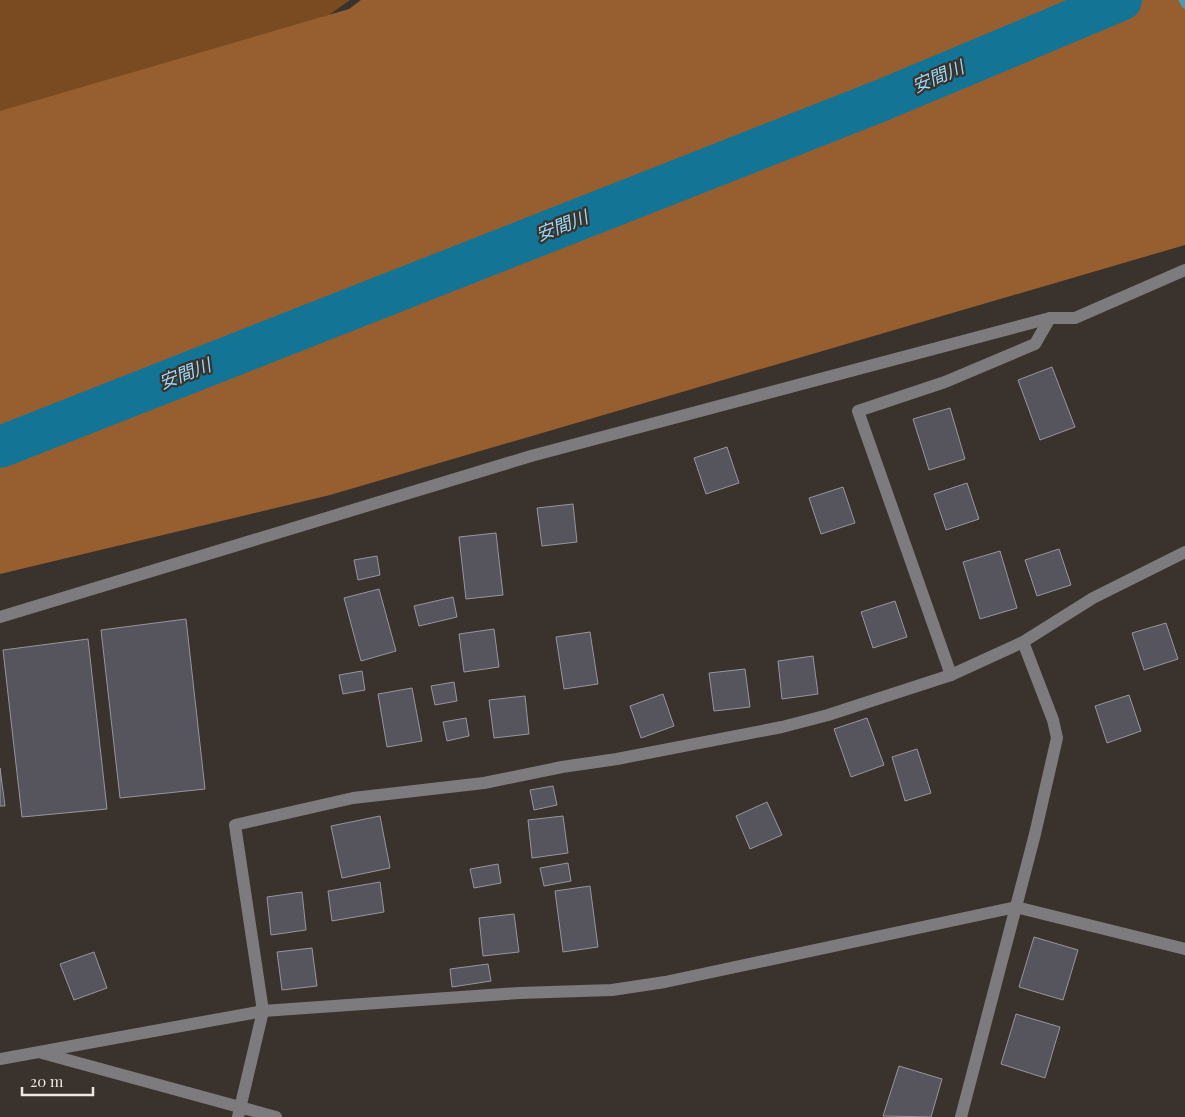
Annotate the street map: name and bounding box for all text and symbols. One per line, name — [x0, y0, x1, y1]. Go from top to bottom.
water label: 安間川 — [908, 54, 969, 98]
water label: 安間川 — [532, 203, 593, 246]
water label: 安間川 — [155, 351, 216, 394]
scale bar — [22, 1064, 94, 1096]
text: 20 m — [30, 1071, 64, 1091]

